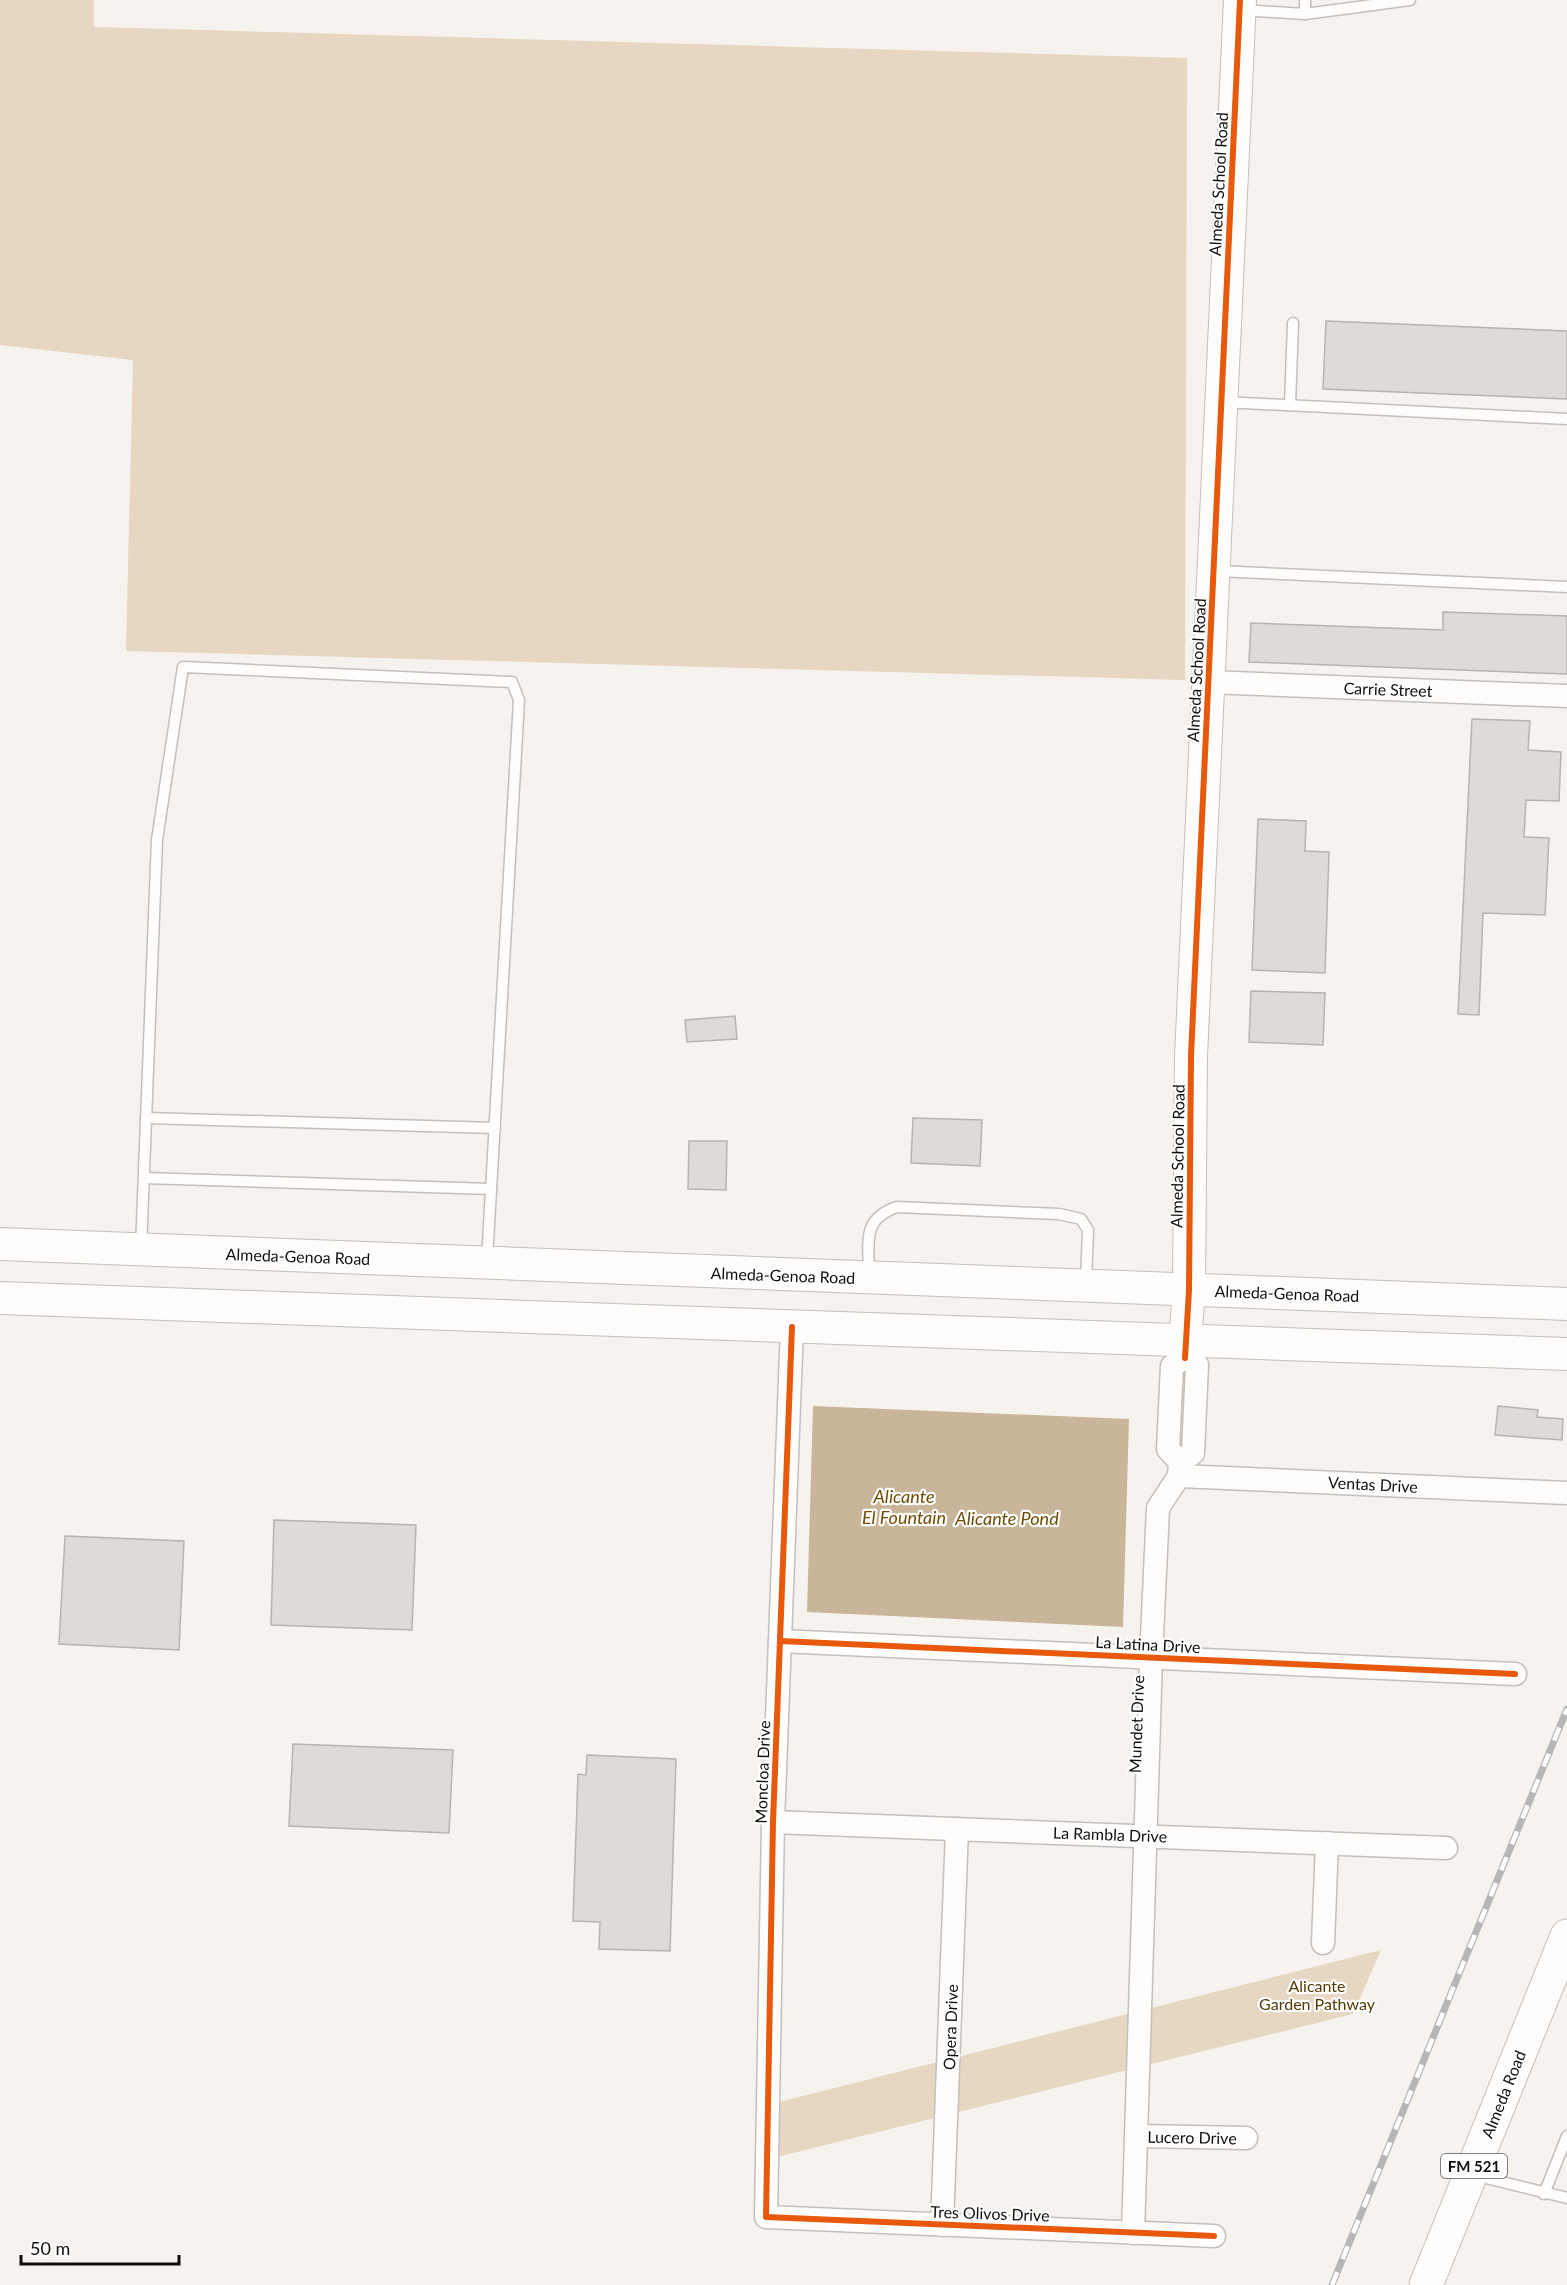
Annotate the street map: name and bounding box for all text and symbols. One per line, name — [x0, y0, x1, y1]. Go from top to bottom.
street label: Almeda School Road — [1205, 112, 1231, 256]
street label: Almeda School Road — [1183, 598, 1209, 742]
street label: Carrie Street — [1343, 678, 1433, 700]
street label: Almeda School Road — [1166, 1084, 1188, 1228]
street label: Almeda-Genoa Road — [225, 1244, 371, 1268]
street label: Almeda-Genoa Road — [710, 1263, 856, 1287]
street label: Almeda-Genoa Road — [1214, 1281, 1360, 1305]
street label: Ventas Drive — [1328, 1472, 1418, 1496]
water label: Alicante El Fountain — [862, 1485, 946, 1528]
water label: Alicante Pond — [954, 1507, 1059, 1529]
street label: La Latina Drive — [1095, 1632, 1201, 1656]
street label: Mundet Drive — [1125, 1675, 1147, 1773]
street label: Moncloa Drive — [751, 1720, 773, 1824]
street label: La Rambla Drive — [1053, 1823, 1167, 1845]
park label: Alicante Garden Pathway — [1259, 1976, 1376, 2013]
street label: Opera Drive — [939, 1984, 961, 2070]
street label: Almeda Road — [1477, 2047, 1529, 2141]
street label: Lucero Drive — [1147, 2127, 1237, 2147]
road number: FM 521 — [1441, 2154, 1507, 2178]
street label: Tres Olivos Drive — [930, 2201, 1050, 2225]
scale bar — [21, 2228, 178, 2266]
text: 50 m — [30, 2237, 70, 2259]

